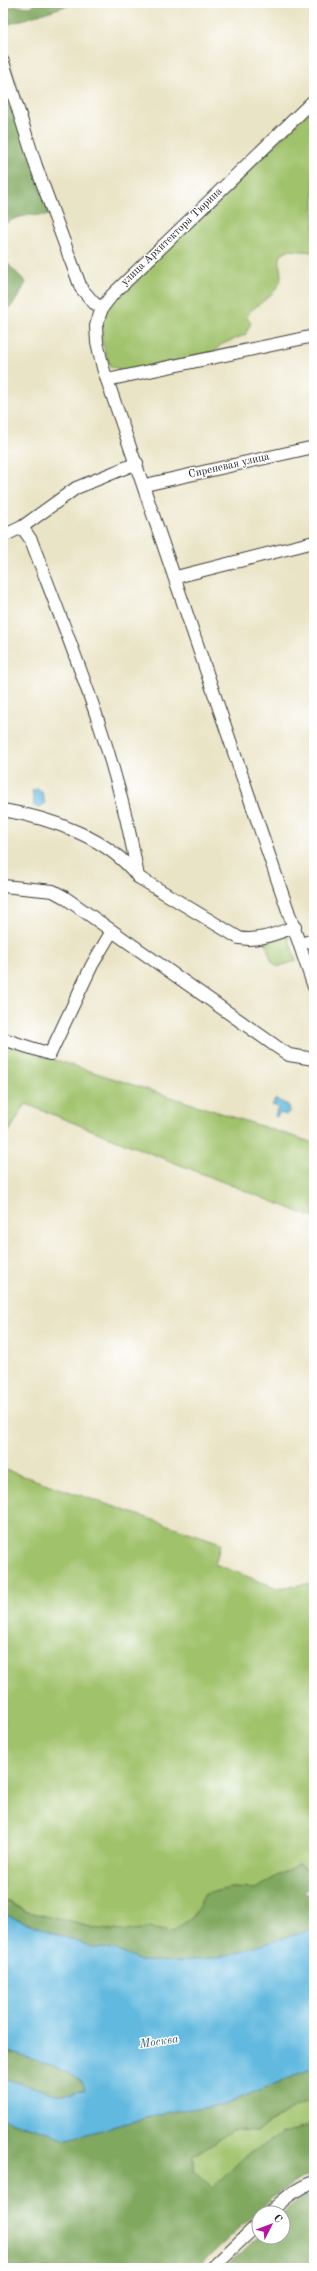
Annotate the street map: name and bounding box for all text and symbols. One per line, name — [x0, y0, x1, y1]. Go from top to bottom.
street label: улица Архитектора Тюрина — [119, 186, 225, 288]
street label: Сиреневая улица — [187, 451, 271, 481]
water label: Москва — [138, 2033, 180, 2051]
north arrow — [251, 2205, 291, 2245]
text: С — [271, 2213, 284, 2226]

